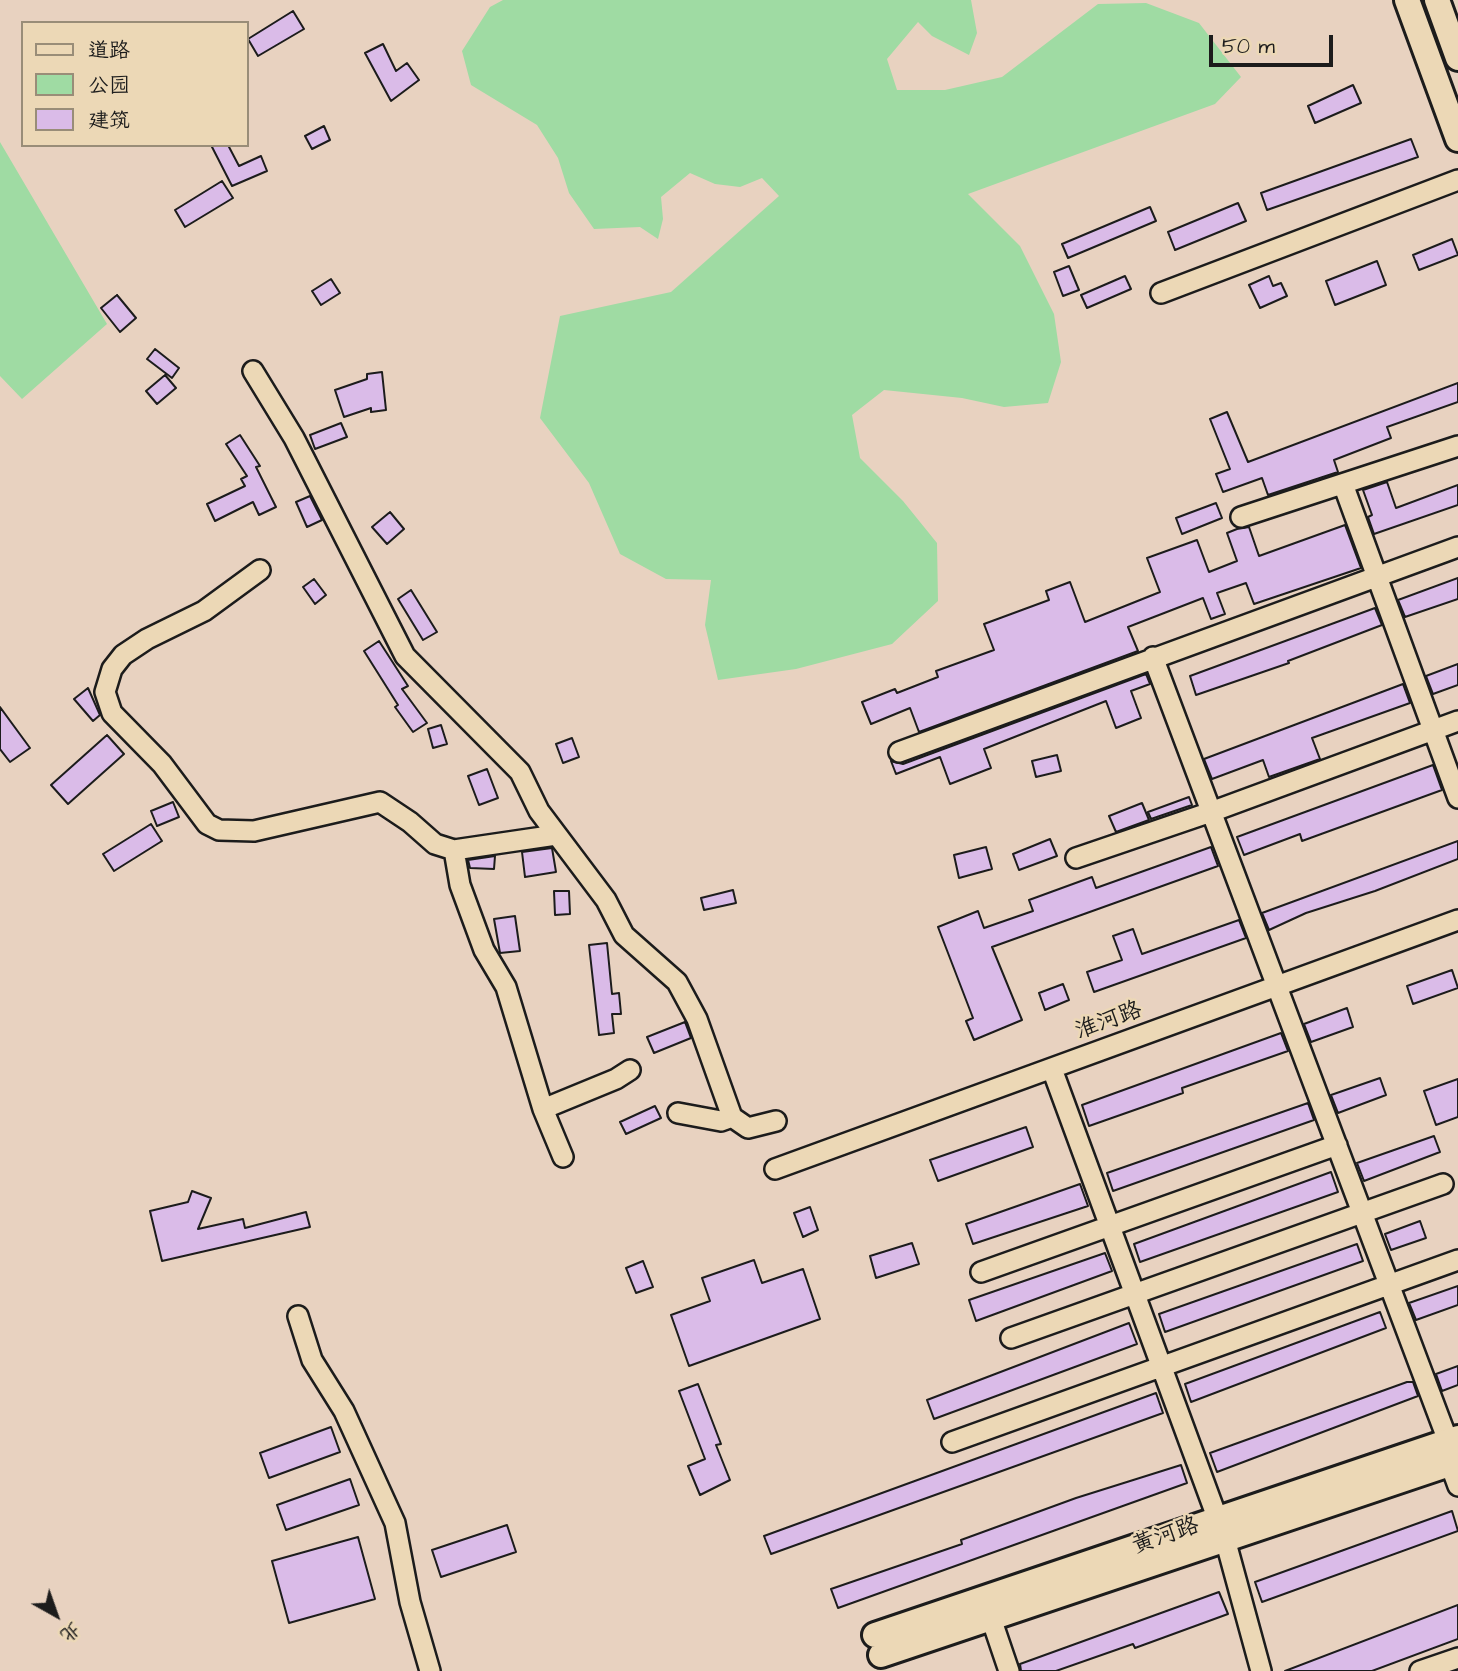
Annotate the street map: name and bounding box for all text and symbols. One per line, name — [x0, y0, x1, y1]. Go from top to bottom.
legend — [21, 21, 248, 147]
scale bar — [1213, 21, 1337, 65]
text: 50 m — [1222, 32, 1275, 61]
text: 道路 — [88, 36, 130, 65]
text: 公园 — [88, 71, 130, 100]
text: 建筑 — [88, 106, 130, 135]
street label: 淮河路 — [1072, 997, 1146, 1047]
street label: 黄河路 — [1129, 1513, 1203, 1561]
north arrow — [21, 1580, 91, 1650]
text: 北 — [54, 1615, 86, 1648]

